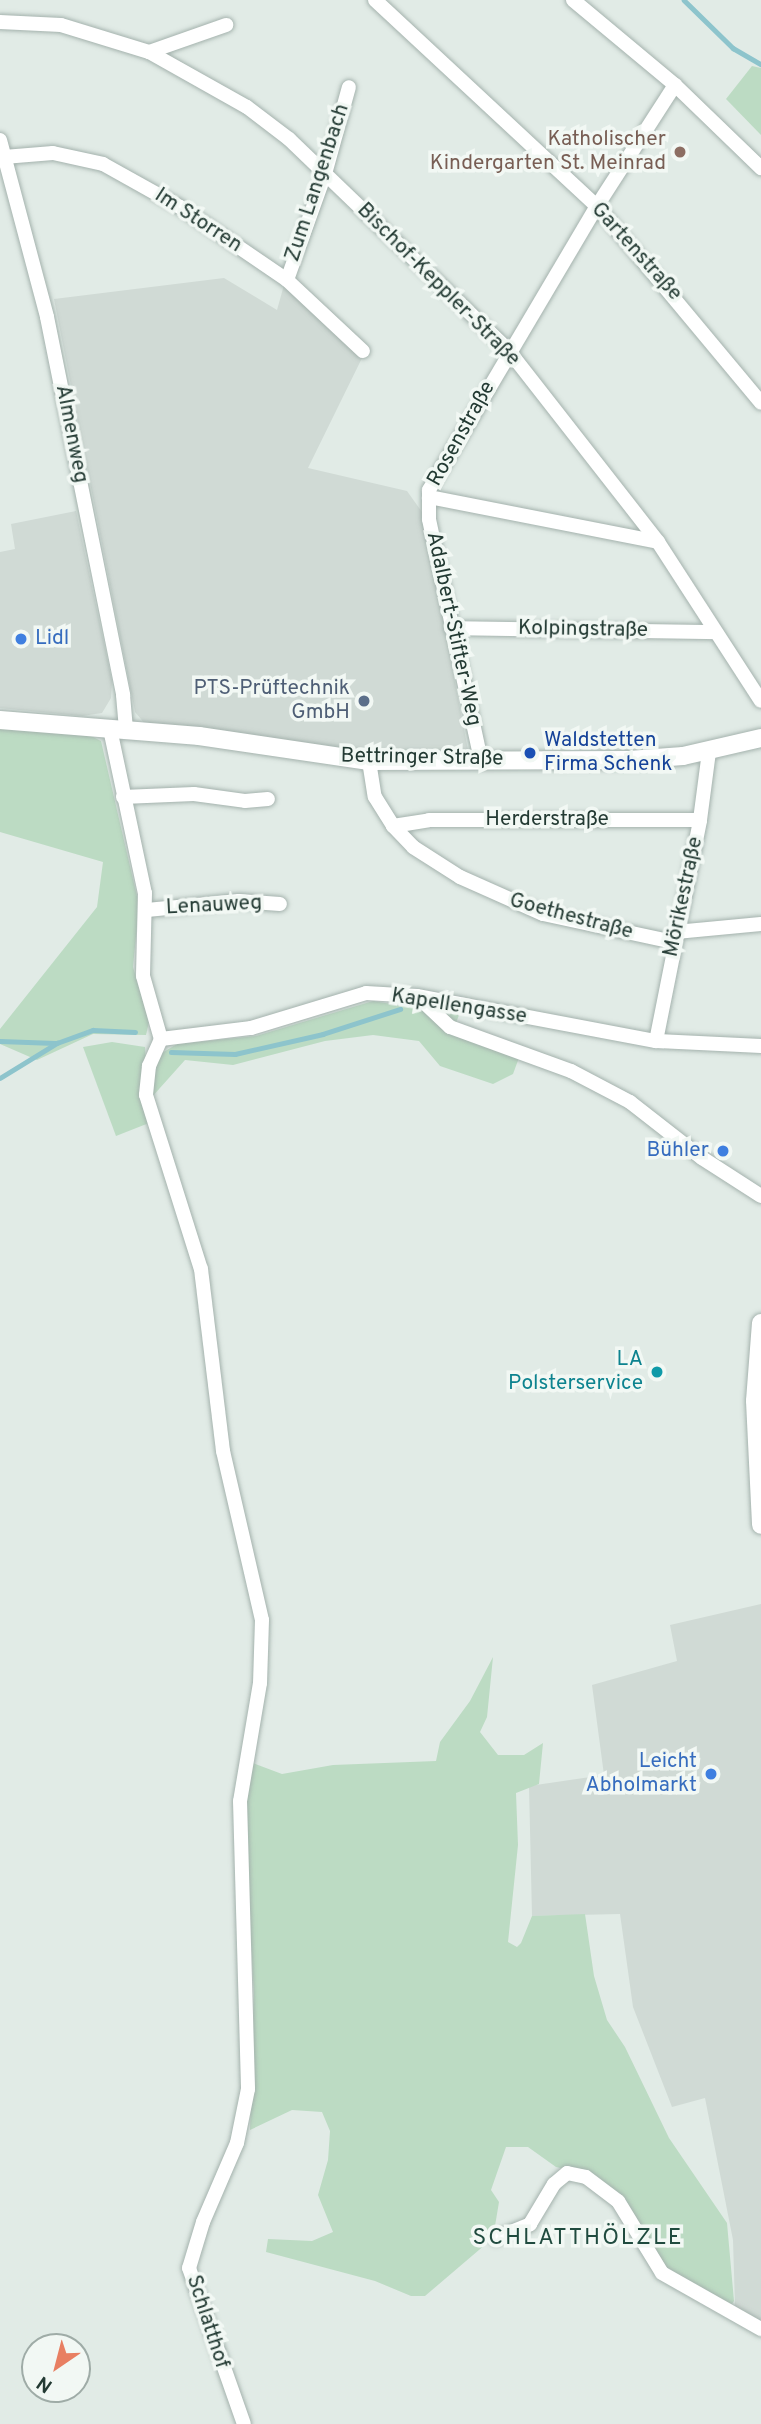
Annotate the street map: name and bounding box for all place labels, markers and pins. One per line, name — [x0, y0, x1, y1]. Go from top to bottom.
place label: Katholischer Kindergarten St. Meinrad — [430, 127, 666, 177]
marker: Katholischer Kindergarten St. Meinrad — [672, 144, 688, 160]
place label: Lidl — [35, 626, 69, 652]
marker: Lidl — [13, 631, 29, 647]
place label: PTS-Prüftechnik GmbH — [194, 676, 350, 726]
marker: PTS-Prüftechnik GmbH — [356, 693, 372, 709]
place label: Waldstetten Firma Schenk — [544, 728, 672, 778]
marker: Waldstetten Firma Schenk — [522, 745, 538, 761]
place label: Bühler — [646, 1138, 709, 1164]
marker: Bühler — [715, 1143, 731, 1159]
place label: LA Polsterservice — [508, 1347, 643, 1397]
marker: LA Polsterservice — [649, 1364, 665, 1380]
place label: Leicht Abholmarkt — [585, 1749, 697, 1799]
marker: Leicht Abholmarkt — [703, 1766, 719, 1782]

